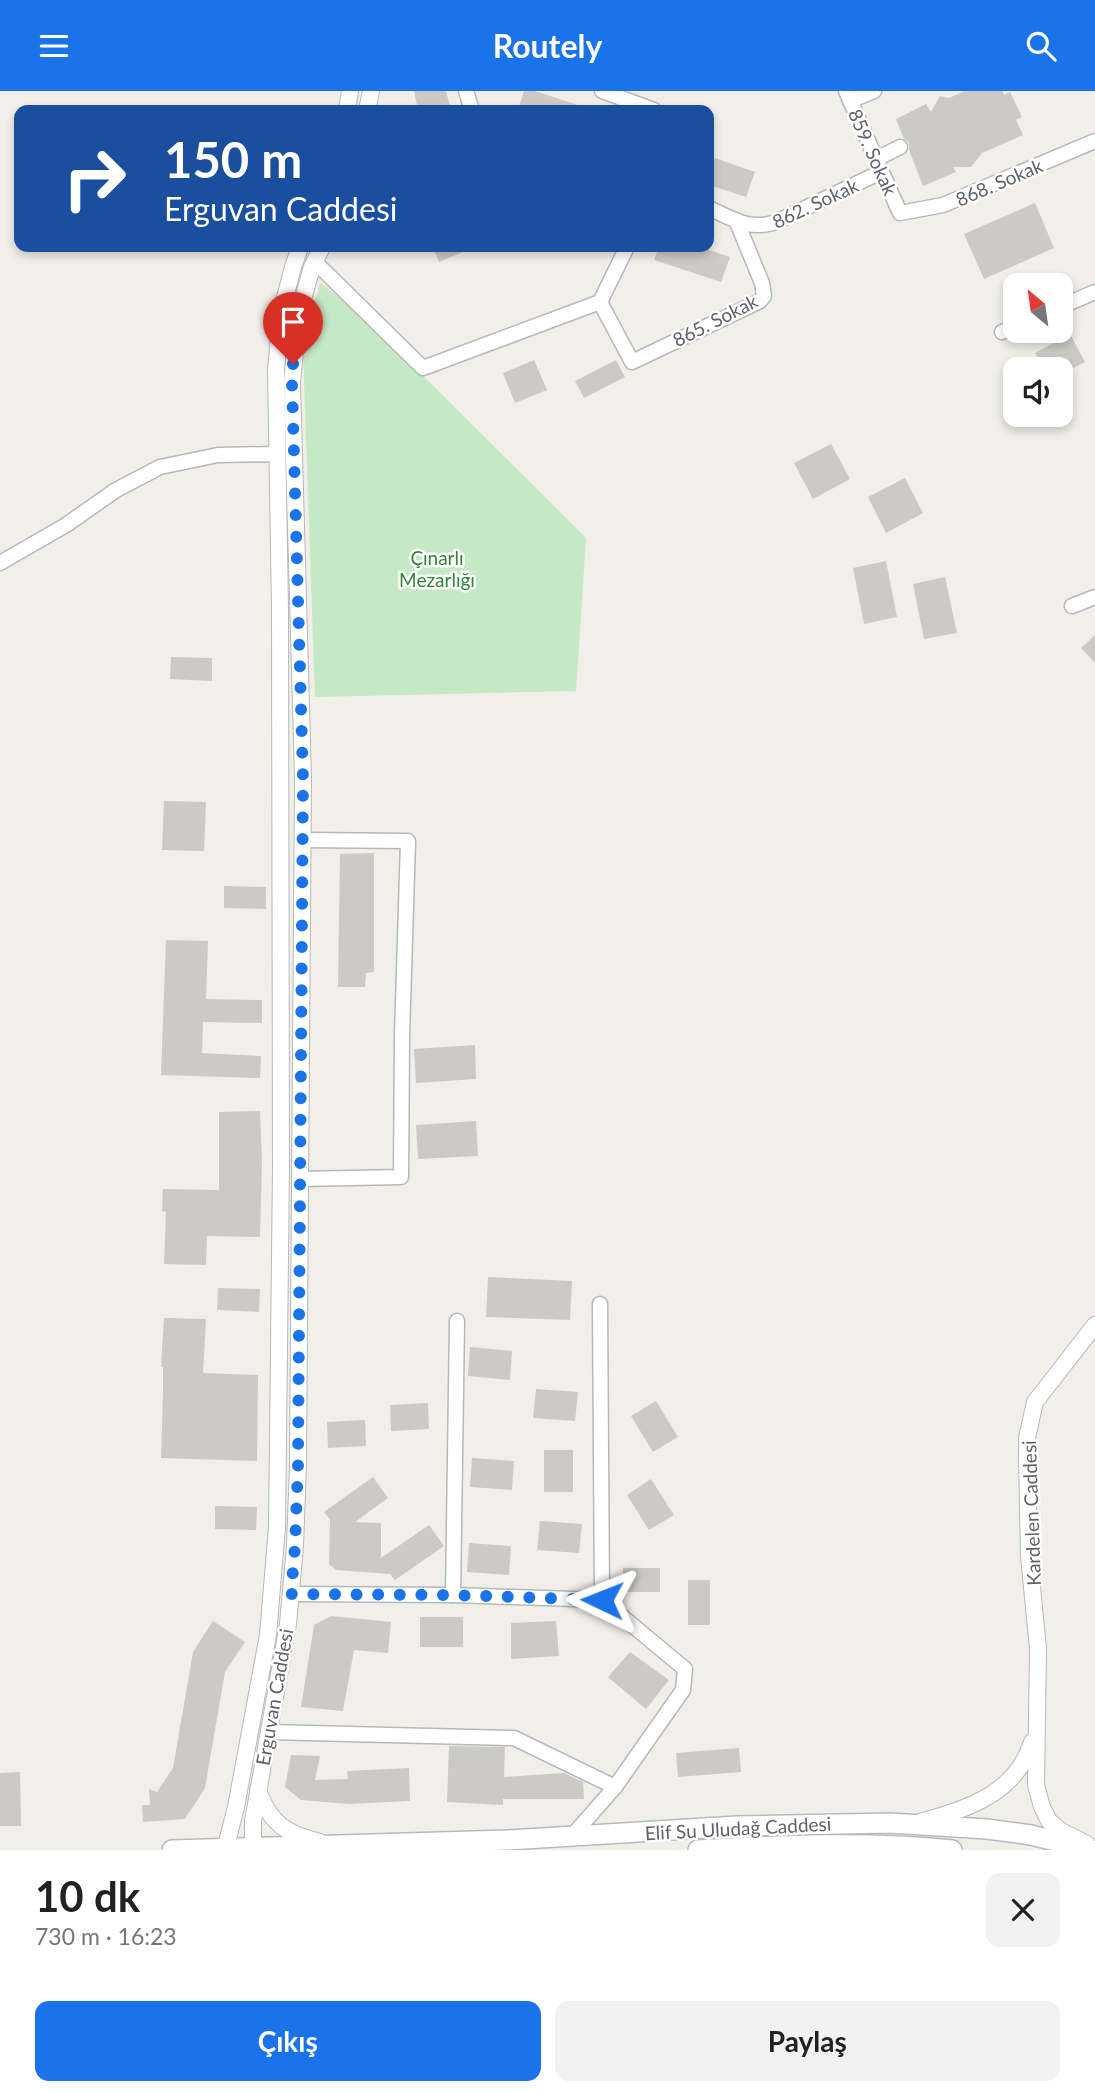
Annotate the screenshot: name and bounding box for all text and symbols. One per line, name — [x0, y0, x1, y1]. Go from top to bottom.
text: Routely — [493, 26, 602, 65]
icon: menu — [35, 27, 73, 65]
icon: search — [1022, 27, 1060, 65]
street label: 859. Sokak — [844, 105, 902, 199]
text: 150 m — [164, 130, 302, 188]
icon: right — [49, 133, 140, 224]
street label: 868. Sokak — [952, 153, 1046, 211]
street label: 862. Sokak — [768, 173, 862, 233]
text: Erguvan Caddesi — [164, 189, 397, 228]
north arrow — [1003, 273, 1073, 343]
map controls — [1003, 273, 1073, 427]
street label: 865. Sokak — [669, 289, 762, 351]
pin — [263, 292, 323, 364]
icon: arrive — [274, 303, 312, 341]
button: sound — [1003, 357, 1073, 427]
park label: Çınarlı Mezarlığı — [399, 546, 475, 591]
street label: Kardelen Caddesi — [1017, 1440, 1045, 1586]
position arrow — [565, 1563, 639, 1637]
street label: Erguvan Caddesi — [251, 1627, 297, 1767]
street label: Elif Su Uludağ Caddesi — [644, 1812, 832, 1844]
text: 10 dk — [35, 1871, 140, 1921]
button: close — [986, 1873, 1060, 1947]
text: 730 m · 16:23 — [35, 1922, 177, 1950]
button: Çıkış — [35, 2001, 541, 2081]
button: Paylaş — [555, 2001, 1060, 2081]

